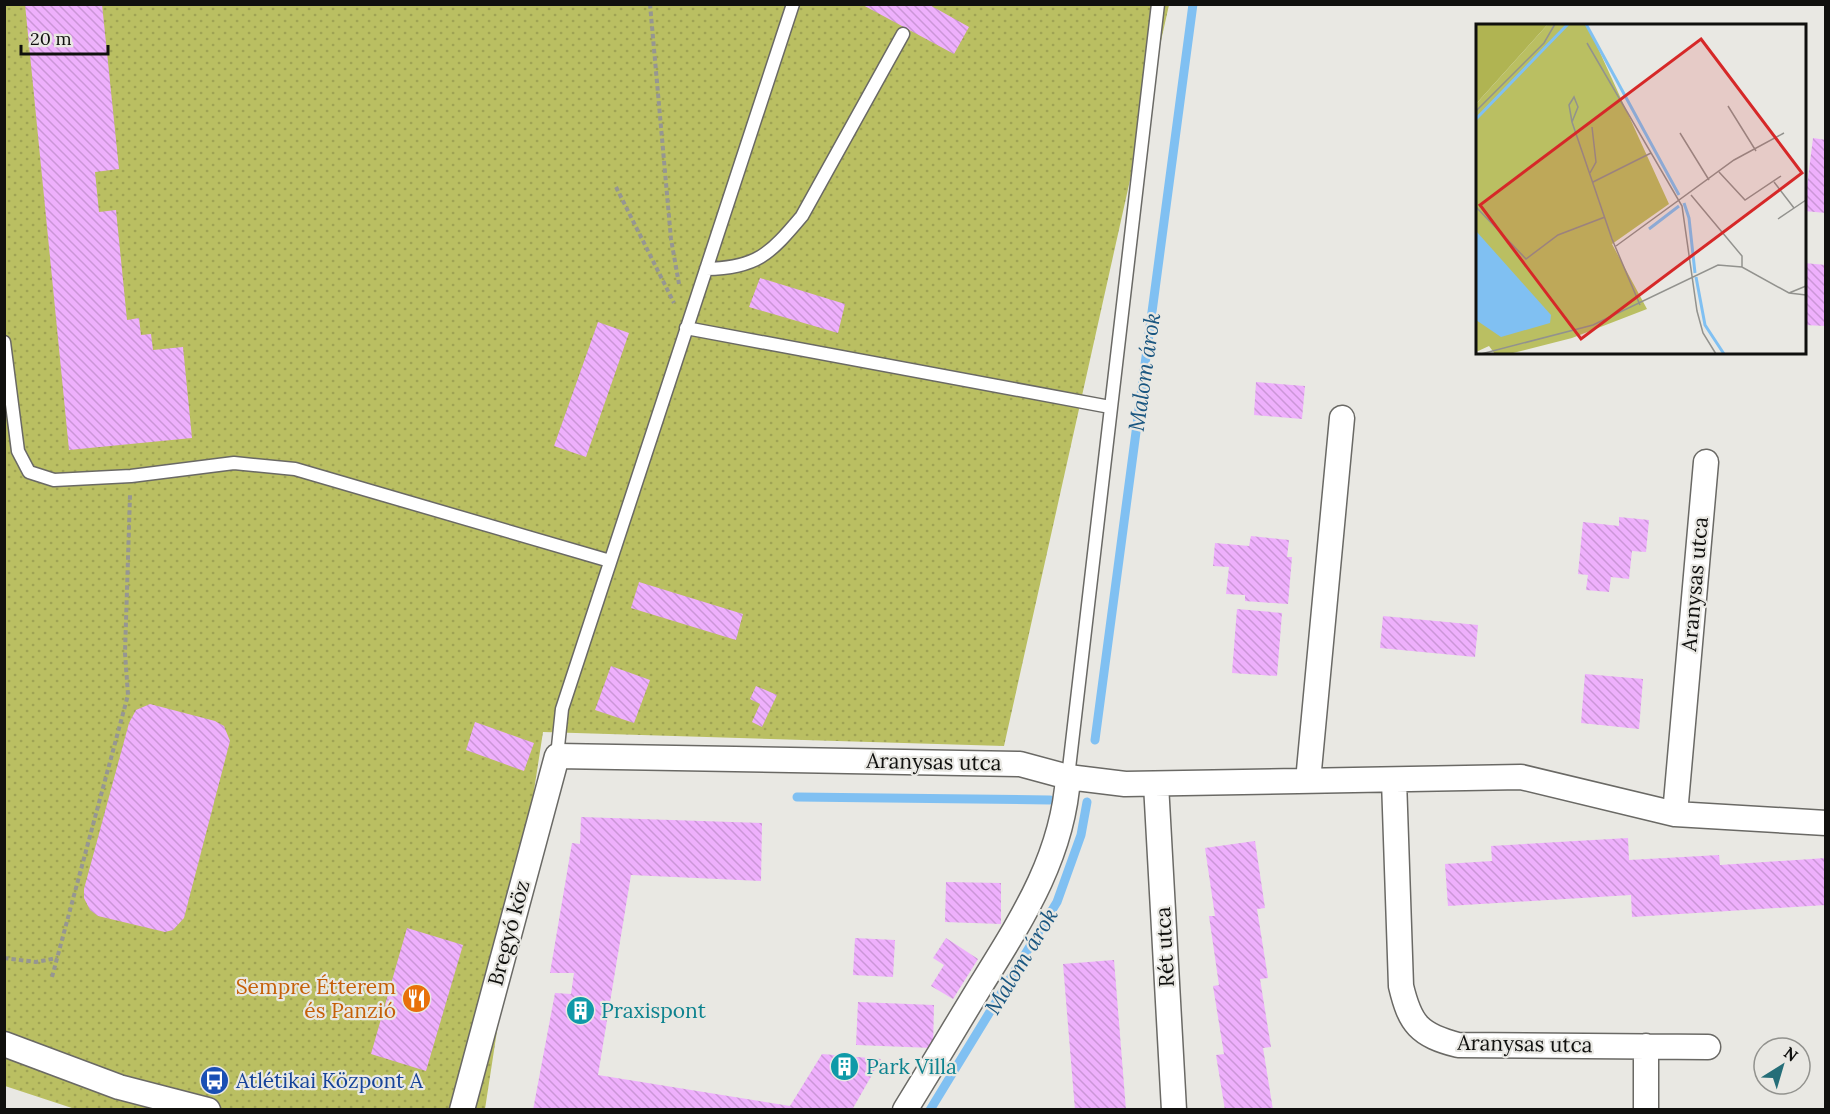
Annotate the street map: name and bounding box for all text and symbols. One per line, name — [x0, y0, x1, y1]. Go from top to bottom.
scale bar — [21, 18, 108, 56]
inset map — [1476, 24, 1806, 354]
text: 20 m — [30, 27, 72, 50]
water label: Malom árok — [1122, 311, 1166, 433]
street label: Aranysas utca — [1675, 515, 1714, 653]
street label: Aranysas utca — [865, 747, 1002, 776]
street label: Bregyó köz — [481, 877, 536, 989]
water label: Malom árok — [978, 903, 1064, 1019]
street label: Rét utca — [1149, 906, 1180, 988]
place label: Sempre Étterem és Panzió — [236, 973, 396, 1024]
restaurant icon: Sempre Étterem és Panzió — [401, 983, 433, 1015]
building icon: Praxispont — [564, 995, 596, 1027]
place label: Praxispont — [601, 997, 707, 1024]
street label: Aranysas utca — [1456, 1029, 1593, 1058]
north arrow — [1752, 1036, 1812, 1096]
text: N — [1780, 1042, 1802, 1066]
building icon: Park Villa — [829, 1051, 861, 1083]
place label: Park Villa — [866, 1053, 957, 1080]
bus stop icon: Atlétikai Központ A — [199, 1065, 231, 1097]
place label: Atlétikai Központ A — [235, 1067, 424, 1094]

